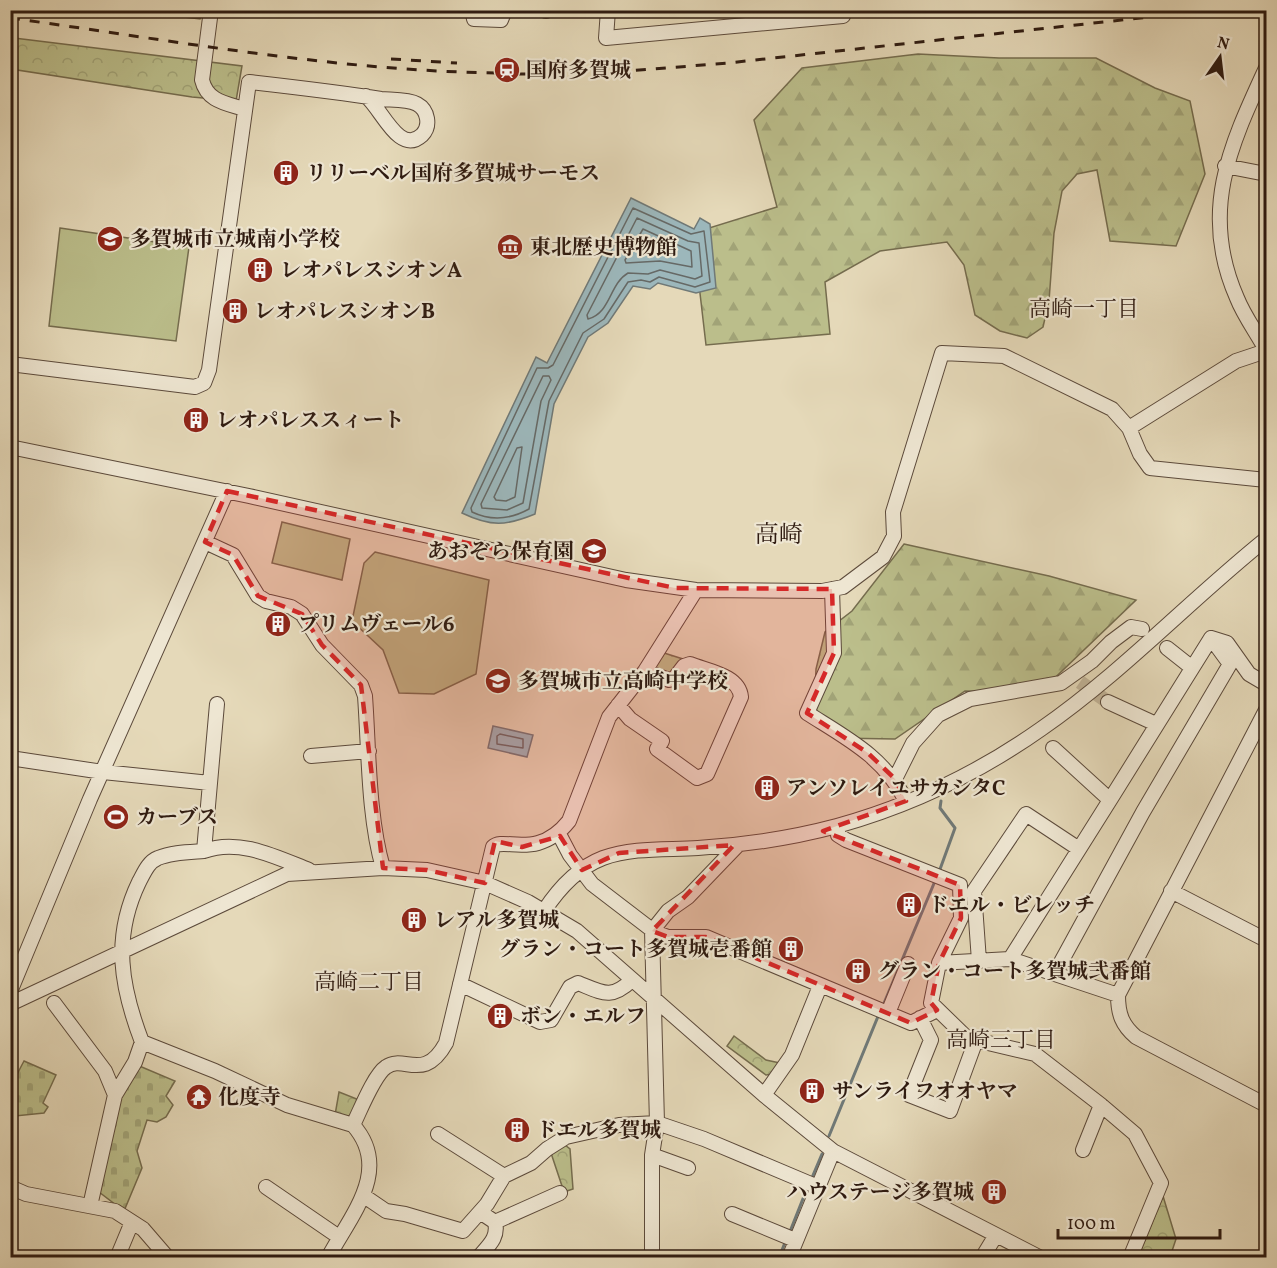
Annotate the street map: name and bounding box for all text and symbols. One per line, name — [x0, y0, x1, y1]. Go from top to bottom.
north arrow — [1190, 27, 1250, 87]
text: N — [1215, 32, 1232, 57]
station icon: 国府多賀城 — [492, 55, 522, 85]
place label: 国府多賀城 — [526, 57, 631, 86]
building icon: リリーベル国府多賀城サーモス — [271, 158, 301, 188]
place label: リリーベル国府多賀城サーモス — [306, 160, 600, 189]
school or university icon: 多賀城市立城南小学校 — [95, 224, 125, 254]
place label: 多賀城市立城南小学校 — [130, 226, 340, 255]
museum icon: 東北歴史博物館 — [495, 232, 525, 262]
place label: 東北歴史博物館 — [530, 234, 677, 263]
building icon: レオパレスシオンA — [245, 255, 275, 285]
place label: レオパレスシオンA — [280, 257, 462, 286]
district label: 高崎一丁目 — [1029, 295, 1139, 326]
building icon: レオパレスシオンB — [220, 296, 250, 326]
place label: レオパレスシオンB — [254, 298, 435, 327]
building icon: レオパレススィート — [181, 405, 211, 435]
place label: レオパレススィート — [216, 407, 405, 436]
district label: 高崎 — [755, 519, 803, 553]
school or university icon: あおぞら保育園 — [579, 536, 609, 566]
place label: あおぞら保育園 — [427, 538, 574, 567]
building icon: プリムヴェール6 — [263, 609, 293, 639]
place label: プリムヴェール6 — [298, 611, 454, 640]
school or university icon: 多賀城市立高崎中学校 — [483, 666, 513, 696]
place label: 多賀城市立高崎中学校 — [518, 668, 728, 697]
building icon: アンソレイユサカシタC — [752, 773, 782, 803]
place label: アンソレイユサカシタC — [786, 775, 1006, 804]
sports icon: カーブス — [101, 802, 131, 832]
place label: カーブス — [136, 804, 218, 833]
building icon: ドエル・ビレッチ — [894, 890, 924, 920]
place label: ドエル・ビレッチ — [928, 892, 1095, 921]
building icon: レアル多賀城 — [399, 905, 429, 935]
place label: レアル多賀城 — [434, 907, 559, 936]
building icon: グラン・コート多賀城壱番館 — [776, 934, 806, 964]
place label: グラン・コート多賀城壱番館 — [499, 936, 772, 965]
building icon: グラン・コート多賀城弐番館 — [843, 956, 873, 986]
place label: グラン・コート多賀城弐番館 — [878, 958, 1151, 987]
district label: 高崎二丁目 — [314, 968, 424, 999]
building icon: ボン・エルフ — [485, 1001, 515, 1031]
place label: ボン・エルフ — [520, 1003, 646, 1032]
district label: 高崎三丁目 — [946, 1026, 1056, 1057]
building icon: サンライフオオヤマ — [797, 1076, 827, 1106]
place label: サンライフオオヤマ — [832, 1078, 1018, 1107]
temple icon: 化度寺 — [184, 1082, 214, 1112]
place label: 化度寺 — [218, 1084, 281, 1113]
building icon: ドエル多賀城 — [502, 1115, 532, 1145]
place label: ドエル多賀城 — [536, 1117, 661, 1146]
building icon: ハウステージ多賀城 — [979, 1177, 1009, 1207]
place label: ハウステージ多賀城 — [786, 1179, 974, 1208]
scale bar — [1058, 1202, 1220, 1240]
text: 100 m — [1067, 1212, 1116, 1237]

